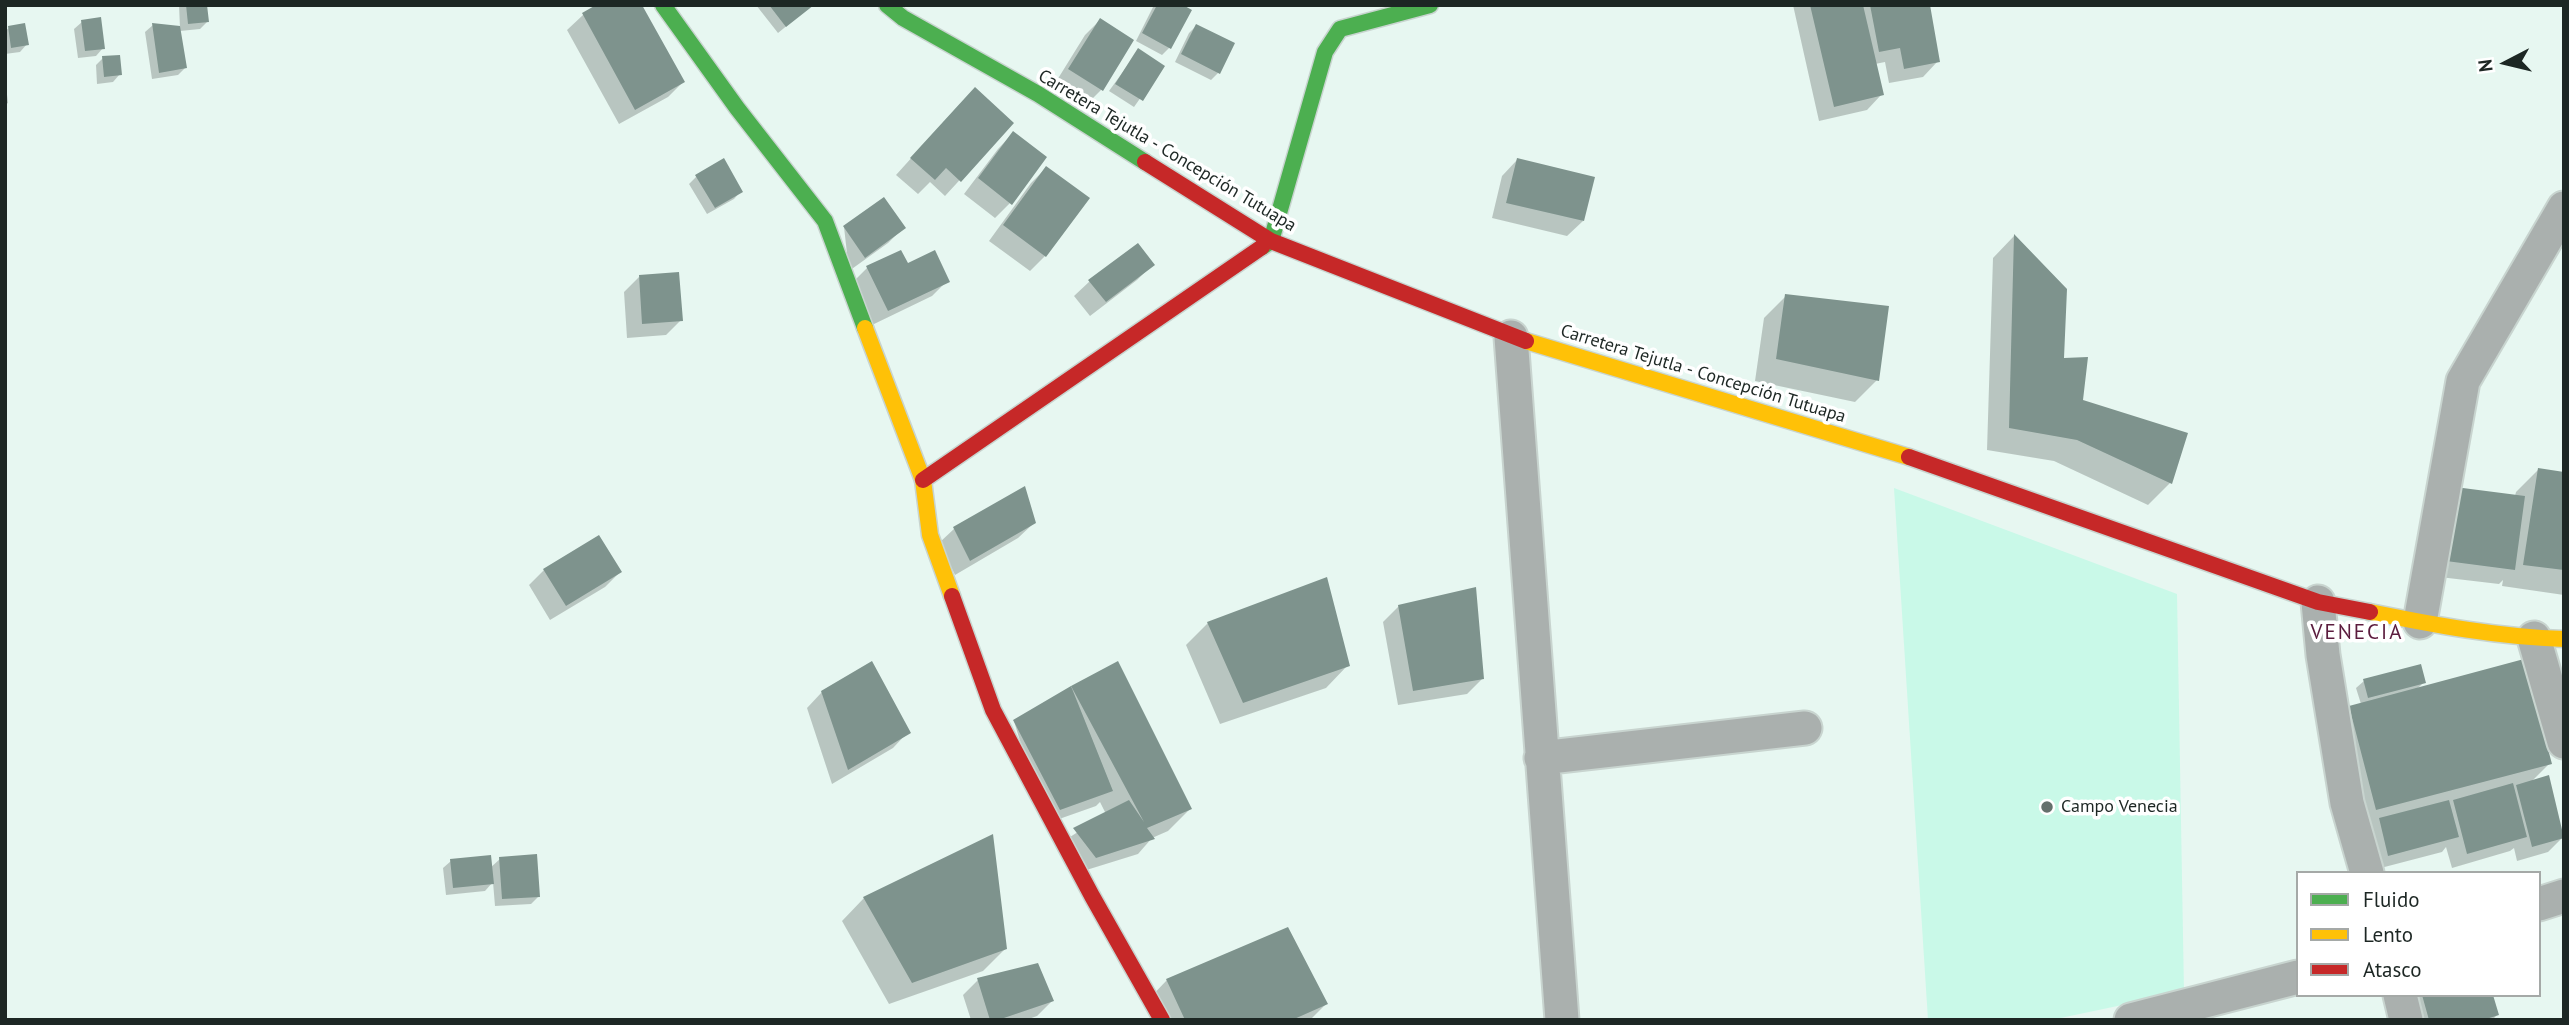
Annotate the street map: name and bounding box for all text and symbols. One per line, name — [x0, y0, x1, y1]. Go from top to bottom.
north arrow — [2471, 28, 2541, 98]
text: N — [2472, 58, 2498, 73]
street label: Carretera Tejutla - Concepción Tutuapa — [1034, 65, 1300, 237]
street label: Carretera Tejutla - Concepción Tutuapa — [1558, 320, 1848, 428]
district label: VENECIA — [2311, 620, 2403, 646]
place label: Campo Venecia — [2061, 796, 2178, 818]
marker: Campo Venecia — [2039, 799, 2055, 815]
legend — [2296, 871, 2541, 997]
text: Fluido — [2363, 886, 2420, 913]
text: Lento — [2363, 921, 2413, 948]
text: Atasco — [2363, 956, 2422, 983]

